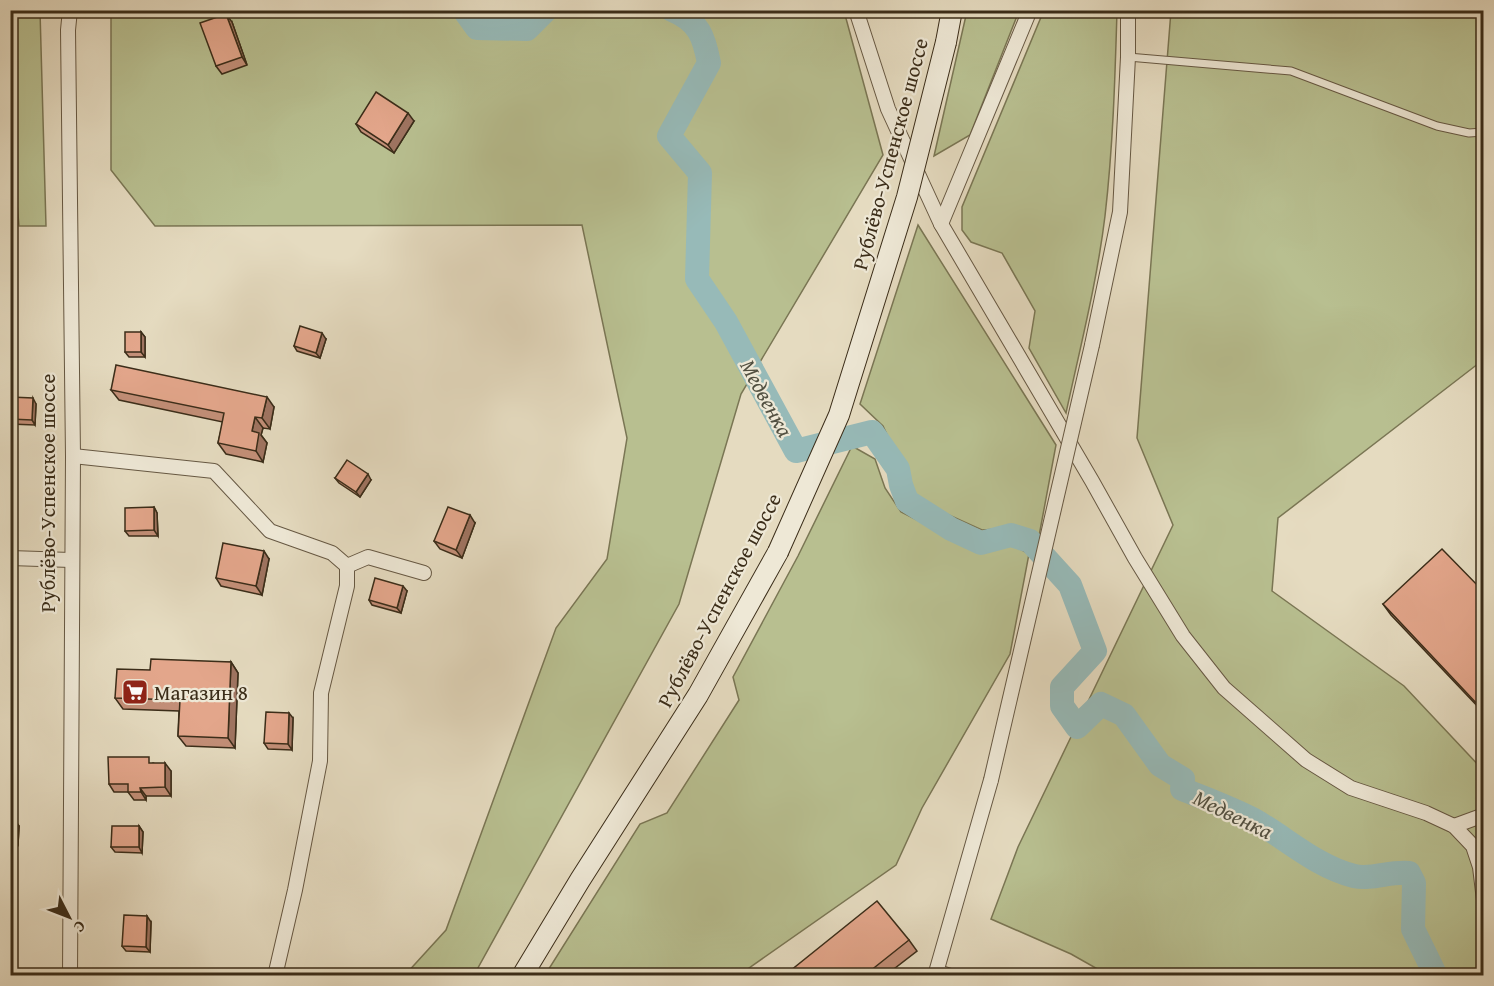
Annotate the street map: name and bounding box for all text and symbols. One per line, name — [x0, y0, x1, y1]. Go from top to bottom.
street label: Рублёво-Успенское шоссе — [844, 34, 936, 273]
water label: Медвенка — [732, 353, 802, 443]
street label: Рублёво-Успенское шоссе — [32, 373, 63, 612]
street label: Рублёво-Успенское шоссе — [649, 487, 789, 713]
supermarket icon: Магазин 8 — [120, 677, 150, 707]
place label: Магазин 8 — [154, 677, 248, 708]
water label: Медвенка — [1188, 781, 1278, 847]
north arrow — [39, 887, 99, 947]
text: С — [68, 916, 92, 938]

